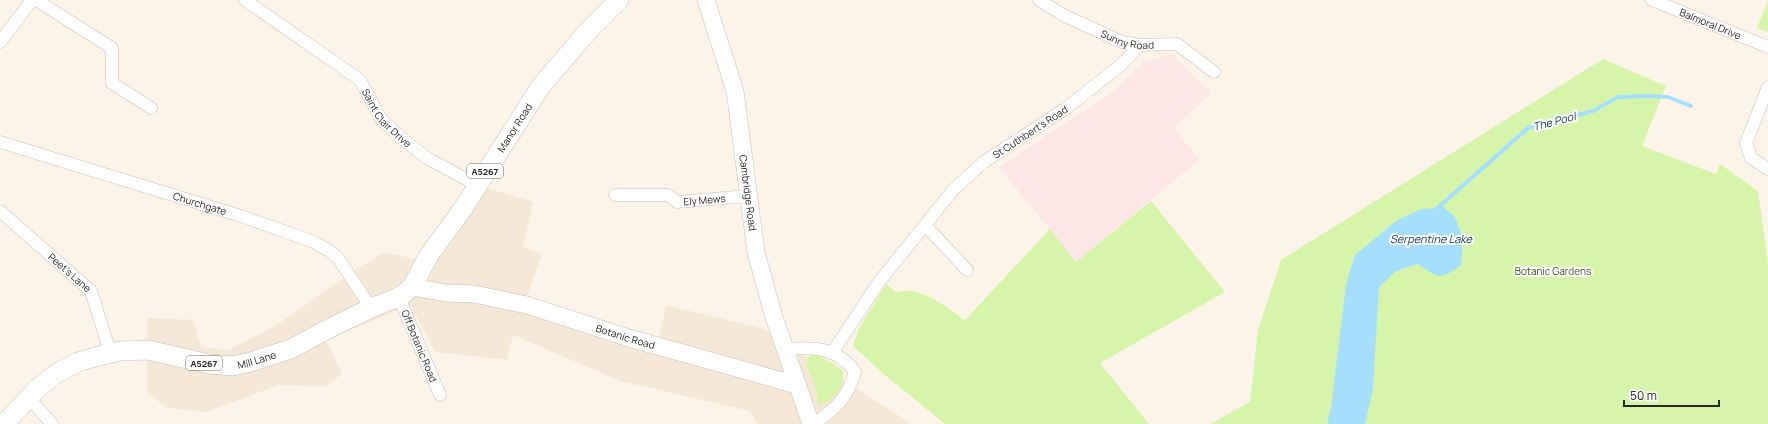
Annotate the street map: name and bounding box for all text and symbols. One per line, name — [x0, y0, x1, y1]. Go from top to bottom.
street label: Balmoral Drive — [1678, 5, 1743, 42]
street label: Sunny Road — [1099, 26, 1154, 52]
street label: Saint Clair Drive — [359, 86, 415, 150]
street label: Manor Road — [494, 101, 535, 155]
street label: St Cuthbert's Road — [990, 102, 1070, 162]
water label: The Pool — [1531, 108, 1579, 134]
street label: Cambridge Road — [736, 154, 760, 232]
road number: A5267 — [467, 164, 503, 178]
street label: Churchgate — [171, 189, 228, 218]
street label: Ely Mews — [683, 191, 726, 208]
water label: Serpentine Lake — [1390, 231, 1473, 246]
street label: Peet's Lane — [45, 250, 94, 295]
park label: Botanic Gardens — [1515, 264, 1591, 278]
street label: Off Botanic Road — [398, 308, 441, 384]
street label: Botanic Road — [594, 321, 657, 352]
street label: Mill Lane — [236, 347, 278, 372]
road number: A5267 — [186, 356, 222, 370]
scale bar — [1624, 382, 1719, 408]
text: 50 m — [1630, 387, 1657, 404]

